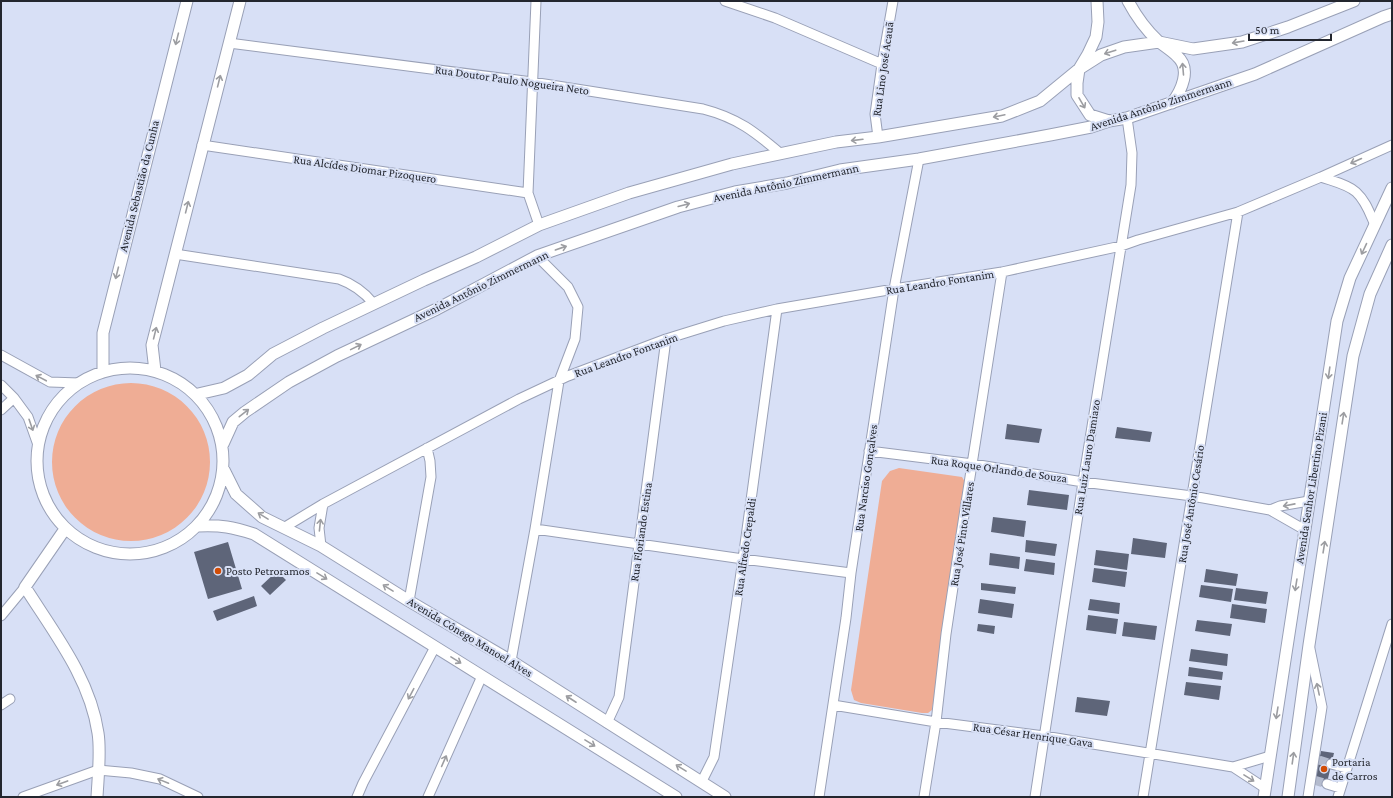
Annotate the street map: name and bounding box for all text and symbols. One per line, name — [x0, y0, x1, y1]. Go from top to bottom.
scale bar — [1249, 16, 1331, 42]
street label: Rua Lino José Acauã — [869, 20, 897, 117]
text: 50 m — [1255, 23, 1280, 37]
one-way arrow — [173, 32, 180, 45]
one-way arrow — [1232, 38, 1245, 46]
one-way arrow — [1104, 48, 1116, 56]
street label: Rua Doutor Paulo Nogueira Neto — [434, 62, 590, 98]
one-way arrow — [1180, 63, 1187, 76]
one-way arrow — [216, 74, 223, 87]
street label: Avenida Antônio Zimmermann — [1088, 74, 1234, 134]
one-way arrow — [1078, 97, 1086, 109]
one-way arrow — [993, 112, 1006, 120]
street label: Avenida Sebastião da Cunha — [116, 118, 162, 253]
one-way arrow — [851, 136, 864, 144]
street label: Rua Alcídes Diomar Pizoquero — [293, 152, 437, 186]
one-way arrow — [1351, 158, 1363, 166]
street label: Avenida Antônio Zimmermann — [712, 161, 860, 205]
one-way arrow — [184, 200, 191, 213]
one-way arrow — [677, 201, 690, 208]
one-way arrow — [1360, 242, 1367, 254]
one-way arrow — [555, 244, 568, 251]
street label: Avenida Antônio Zimmermann — [411, 247, 551, 325]
street label: Rua Leandro Fontanim — [885, 266, 995, 297]
one-way arrow — [113, 267, 121, 280]
one-way arrow — [152, 327, 160, 340]
street label: Rua Leandro Fontanim — [572, 330, 680, 380]
one-way arrow — [350, 343, 362, 350]
one-way arrow — [1325, 366, 1333, 379]
one-way arrow — [35, 373, 47, 381]
street label: Rua Luiz Lauro Damiazo — [1071, 398, 1103, 516]
one-way arrow — [239, 409, 250, 417]
street label: Avenida Senhor Libertino Pizani — [1292, 411, 1330, 565]
one-way arrow — [1340, 412, 1348, 425]
one-way arrow — [27, 418, 35, 430]
street label: Rua Narciso Gonçalves — [852, 423, 880, 533]
street label: Rua José Antônio Cesário — [1175, 444, 1207, 564]
street label: Rua Roque Orlando de Souza — [930, 453, 1068, 486]
street label: Rua José Pinto Villares — [947, 480, 977, 587]
street label: Rua Floriando Estina — [627, 481, 655, 582]
street label: Rua Alfredo Crepaldi — [731, 497, 759, 597]
one-way arrow — [1283, 501, 1296, 509]
one-way arrow — [258, 512, 269, 520]
one-way arrow — [316, 519, 324, 532]
one-way arrow — [1320, 541, 1328, 554]
place label: Posto Petroramos — [226, 564, 310, 578]
marker: Posto Petroramos — [213, 566, 223, 576]
one-way arrow — [316, 572, 327, 580]
one-way arrow — [1292, 578, 1300, 591]
one-way arrow — [383, 584, 394, 592]
street label: Avenida Cônego Manoel Alves — [405, 594, 535, 680]
one-way arrow — [450, 656, 462, 664]
one-way arrow — [1314, 683, 1322, 696]
one-way arrow — [406, 688, 414, 700]
one-way arrow — [565, 695, 577, 703]
one-way arrow — [1273, 706, 1281, 719]
street label: Rua César Henrique Gava — [972, 720, 1094, 750]
one-way arrow — [584, 740, 596, 748]
one-way arrow — [1289, 752, 1297, 765]
place label: Portaria de Carros — [1332, 755, 1378, 783]
one-way arrow — [441, 756, 448, 768]
one-way arrow — [675, 764, 687, 772]
marker: Portaria de Carros — [1319, 764, 1329, 774]
one-way arrow — [1243, 774, 1255, 782]
one-way arrow — [157, 777, 169, 785]
one-way arrow — [56, 780, 68, 788]

